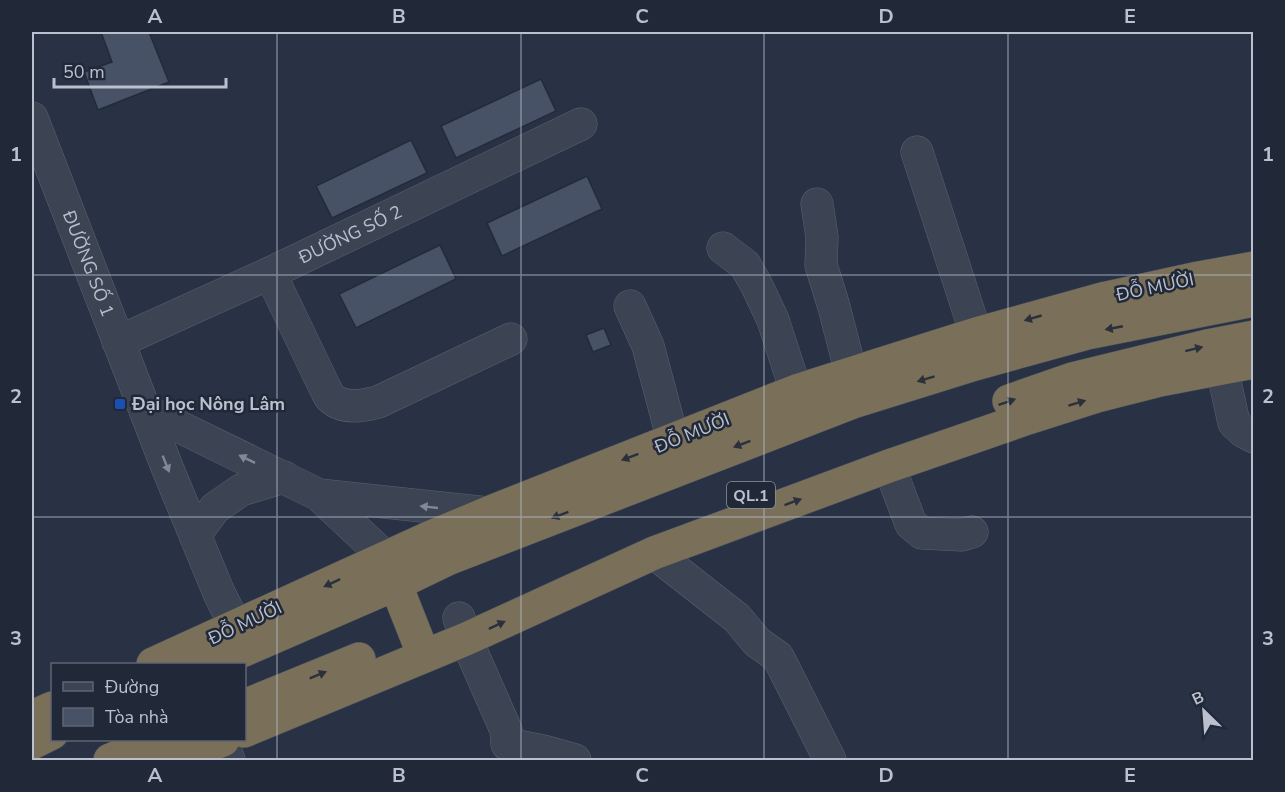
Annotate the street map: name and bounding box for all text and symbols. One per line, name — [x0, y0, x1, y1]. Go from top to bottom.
text: A — [148, 3, 163, 30]
text: B — [392, 3, 406, 30]
text: C — [635, 3, 649, 30]
text: D — [878, 3, 894, 30]
text: E — [1124, 3, 1136, 30]
scale bar — [54, 51, 226, 89]
text: 50 m — [63, 60, 105, 84]
text: 1 — [10, 141, 22, 168]
text: 1 — [1262, 141, 1274, 168]
street label: ĐƯỜNG SỐ 2 — [294, 200, 406, 270]
street label: ĐƯỜNG SỐ 1 — [57, 206, 120, 320]
street label: ĐỖ MƯỜI — [1113, 266, 1196, 307]
one-way arrow — [1024, 314, 1042, 323]
one-way arrow — [1104, 324, 1123, 333]
one-way arrow — [1185, 344, 1203, 354]
one-way arrow — [917, 375, 935, 385]
text: 2 — [10, 383, 22, 410]
text: 2 — [1262, 383, 1274, 410]
place label: Đại học Nông Lâm — [131, 392, 285, 416]
one-way arrow — [998, 396, 1016, 406]
marker: Đại học Nông Lâm — [113, 397, 127, 411]
one-way arrow — [1068, 398, 1086, 407]
street label: ĐỖ MƯỜI — [650, 406, 733, 459]
one-way arrow — [733, 440, 751, 450]
one-way arrow — [621, 452, 639, 462]
one-way arrow — [162, 455, 171, 473]
one-way arrow — [239, 455, 256, 464]
road number: QL.1 — [727, 482, 775, 508]
one-way arrow — [785, 496, 803, 506]
one-way arrow — [420, 502, 439, 511]
one-way arrow — [551, 510, 569, 520]
one-way arrow — [324, 578, 341, 587]
street label: ĐỖ MƯỜI — [203, 595, 286, 651]
one-way arrow — [489, 620, 506, 629]
text: 3 — [10, 625, 22, 652]
text: 3 — [1262, 625, 1274, 652]
legend — [51, 663, 246, 741]
one-way arrow — [310, 670, 328, 680]
text: Đường — [104, 675, 159, 699]
north arrow — [1174, 681, 1234, 741]
text: B — [1188, 686, 1208, 711]
text: Tòa nhà — [105, 705, 169, 729]
text: A — [148, 762, 163, 789]
text: B — [392, 762, 406, 789]
text: C — [635, 762, 649, 789]
text: D — [878, 762, 894, 789]
text: E — [1124, 762, 1136, 789]

